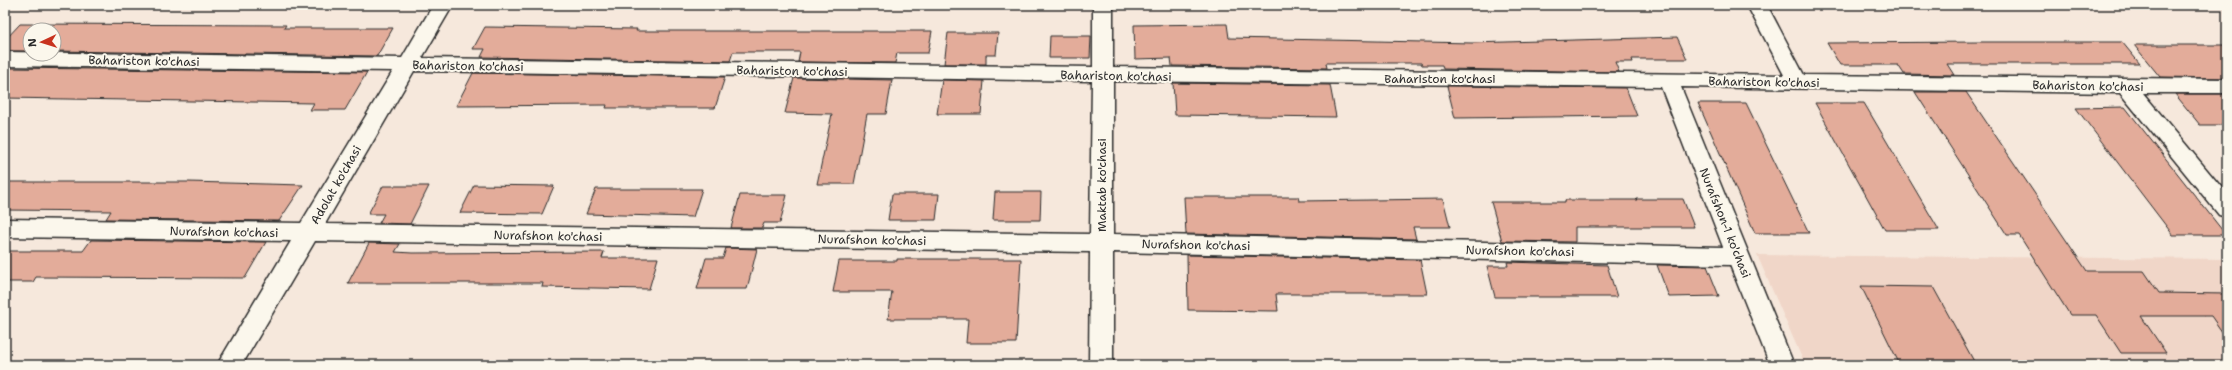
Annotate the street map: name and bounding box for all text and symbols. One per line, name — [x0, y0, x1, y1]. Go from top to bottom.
north arrow — [22, 22, 62, 62]
text: N — [25, 38, 40, 48]
street label: Bahariston ko'chasi — [88, 52, 200, 70]
street label: Bahariston ko'chasi — [412, 57, 524, 75]
street label: Bahariston ko'chasi — [736, 62, 848, 80]
street label: Bahariston ko'chasi — [1060, 67, 1172, 85]
street label: Bahariston ko'chasi — [1384, 71, 1496, 87]
street label: Bahariston ko'chasi — [1708, 73, 1820, 91]
street label: Bahariston ko'chasi — [2032, 77, 2144, 95]
street label: Maktab ko'chasi — [1094, 138, 1110, 232]
street label: Adolat ko'chasi — [307, 143, 365, 227]
street label: Nurafshon-1 ko'chasi — [1696, 165, 1754, 281]
street label: Nurafshon ko'chasi — [169, 223, 279, 241]
street label: Nurafshon ko'chasi — [493, 227, 603, 245]
street label: Nurafshon ko'chasi — [817, 231, 927, 249]
street label: Nurafshon ko'chasi — [1141, 236, 1251, 254]
street label: Nurafshon ko'chasi — [1465, 242, 1575, 260]

